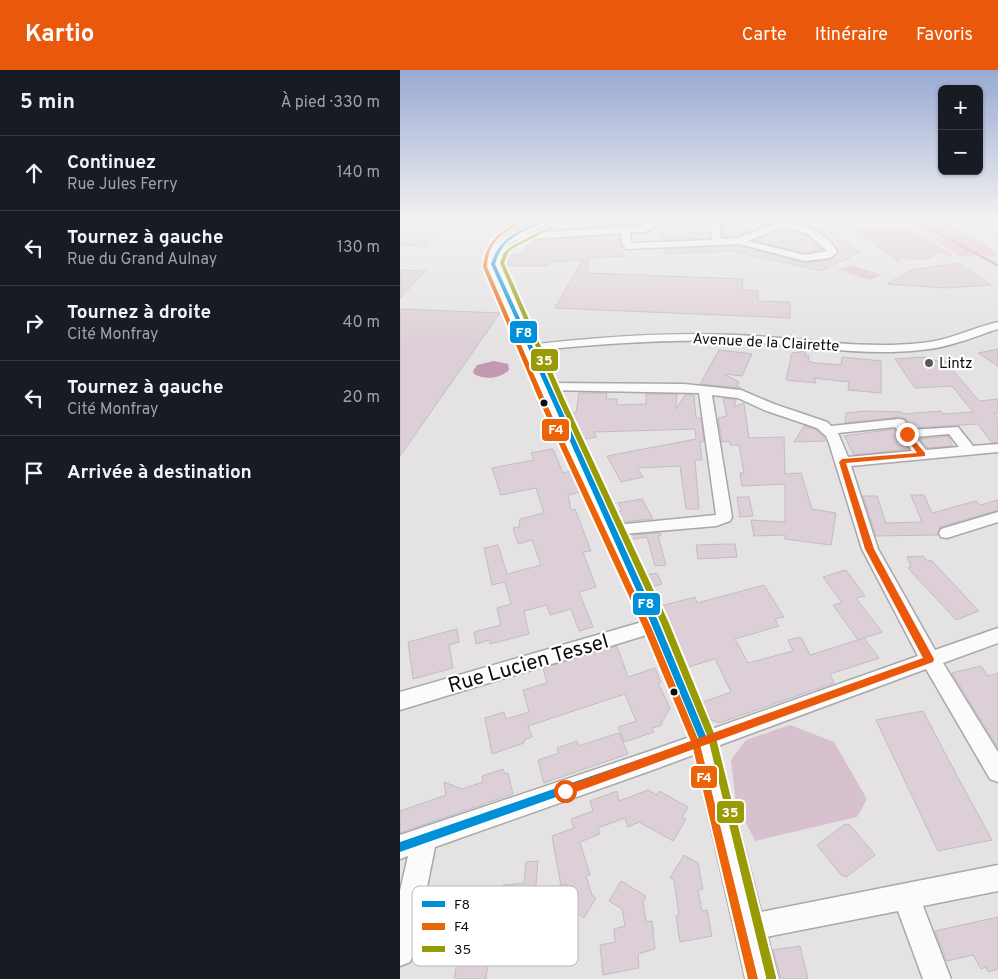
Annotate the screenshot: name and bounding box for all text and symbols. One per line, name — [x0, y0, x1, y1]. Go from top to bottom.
text: Kartio — [25, 20, 94, 50]
text: Carte — [742, 24, 787, 47]
text: Itinéraire — [815, 24, 888, 47]
text: Favoris — [916, 24, 973, 47]
map controls — [938, 85, 983, 175]
button: + — [938, 85, 983, 130]
text: 5 min — [20, 89, 75, 116]
text: À pied · 330 m — [281, 93, 380, 113]
button: − — [938, 130, 983, 175]
text: Continuez — [67, 151, 156, 175]
icon: ahead — [20, 159, 48, 187]
text: 140 m — [337, 163, 380, 183]
text: Rue Jules Ferry — [67, 175, 178, 195]
text: Tournez à gauche — [67, 226, 224, 250]
icon: left — [20, 234, 48, 262]
text: 130 m — [337, 238, 380, 258]
text: Rue du Grand Aulnay — [67, 250, 217, 270]
text: Tournez à droite — [67, 301, 211, 325]
icon: right — [20, 309, 48, 337]
text: 40 m — [342, 313, 380, 333]
line badge: F8 — [509, 320, 538, 344]
text: Cité Monfray — [67, 325, 159, 345]
text: F8 — [516, 325, 532, 342]
street label: Avenue de la Clairette — [692, 330, 840, 357]
line badge: 35 — [530, 348, 559, 372]
text: 35 — [536, 353, 552, 370]
place label: Lintz — [939, 355, 973, 374]
marker: Lintz — [923, 357, 935, 369]
text: Tournez à gauche — [67, 376, 224, 400]
icon: left — [20, 384, 48, 412]
text: 20 m — [343, 388, 380, 408]
unlabelled marker — [539, 398, 549, 408]
text: Cité Monfray — [67, 400, 159, 420]
line badge: F4 — [541, 418, 570, 442]
text: F4 — [548, 422, 564, 439]
route end — [896, 423, 919, 446]
icon: arrive — [20, 459, 48, 487]
text: Arrivée à destination — [67, 461, 252, 485]
line badge: F8 — [632, 592, 661, 616]
text: F8 — [638, 596, 654, 613]
street label: Rue Lucien Tessel — [445, 629, 612, 700]
unlabelled marker — [669, 687, 679, 697]
line badge: F4 — [690, 765, 718, 789]
text: F4 — [696, 770, 712, 787]
route start — [554, 780, 577, 803]
line badge: 35 — [716, 800, 745, 824]
text: 35 — [722, 805, 738, 822]
legend — [412, 886, 578, 966]
text: F8 — [454, 897, 470, 914]
text: F4 — [454, 919, 469, 936]
text: 35 — [454, 942, 471, 959]

